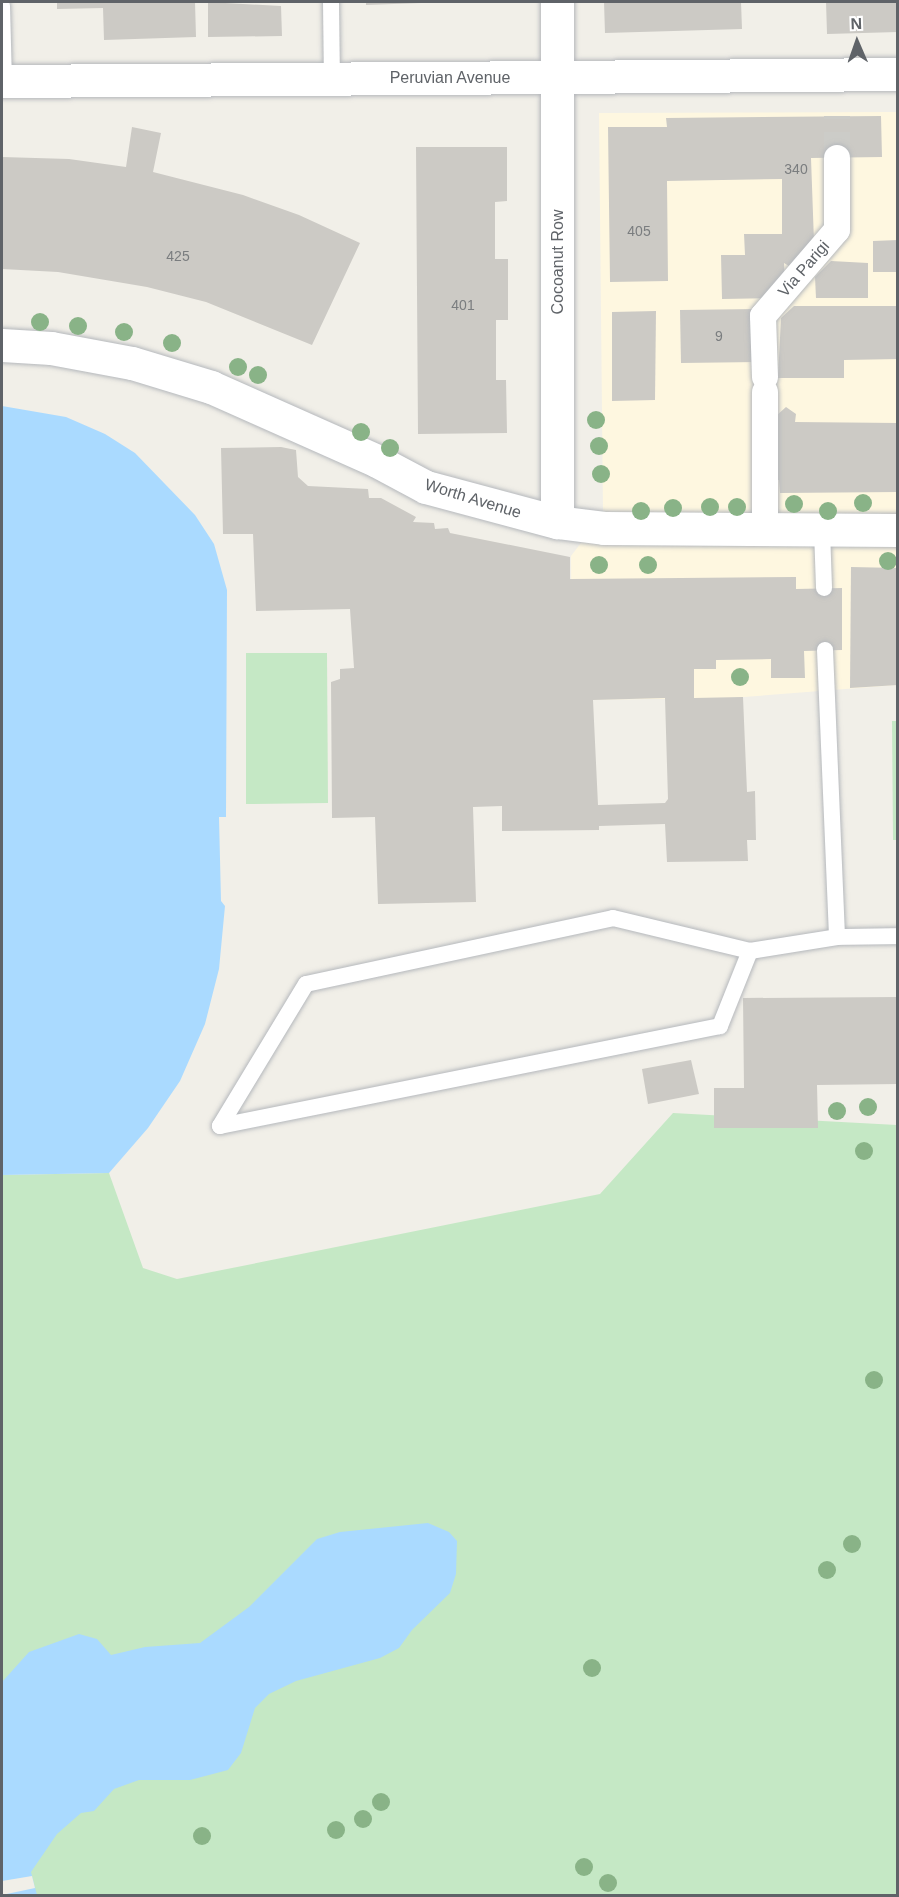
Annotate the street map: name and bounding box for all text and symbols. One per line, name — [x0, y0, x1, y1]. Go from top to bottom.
north arrow — [827, 12, 887, 72]
text: N — [850, 15, 862, 32]
street label: Peruvian Avenue — [389, 68, 511, 88]
house number: 340 — [784, 161, 808, 177]
street label: Cocoanut Row — [548, 210, 568, 314]
house number: 405 — [627, 223, 651, 239]
street label: Via Parigi — [774, 237, 834, 301]
house number: 425 — [166, 248, 190, 264]
house number: 401 — [451, 297, 475, 313]
house number: 9 — [715, 328, 723, 344]
street label: Worth Avenue — [422, 475, 524, 523]

